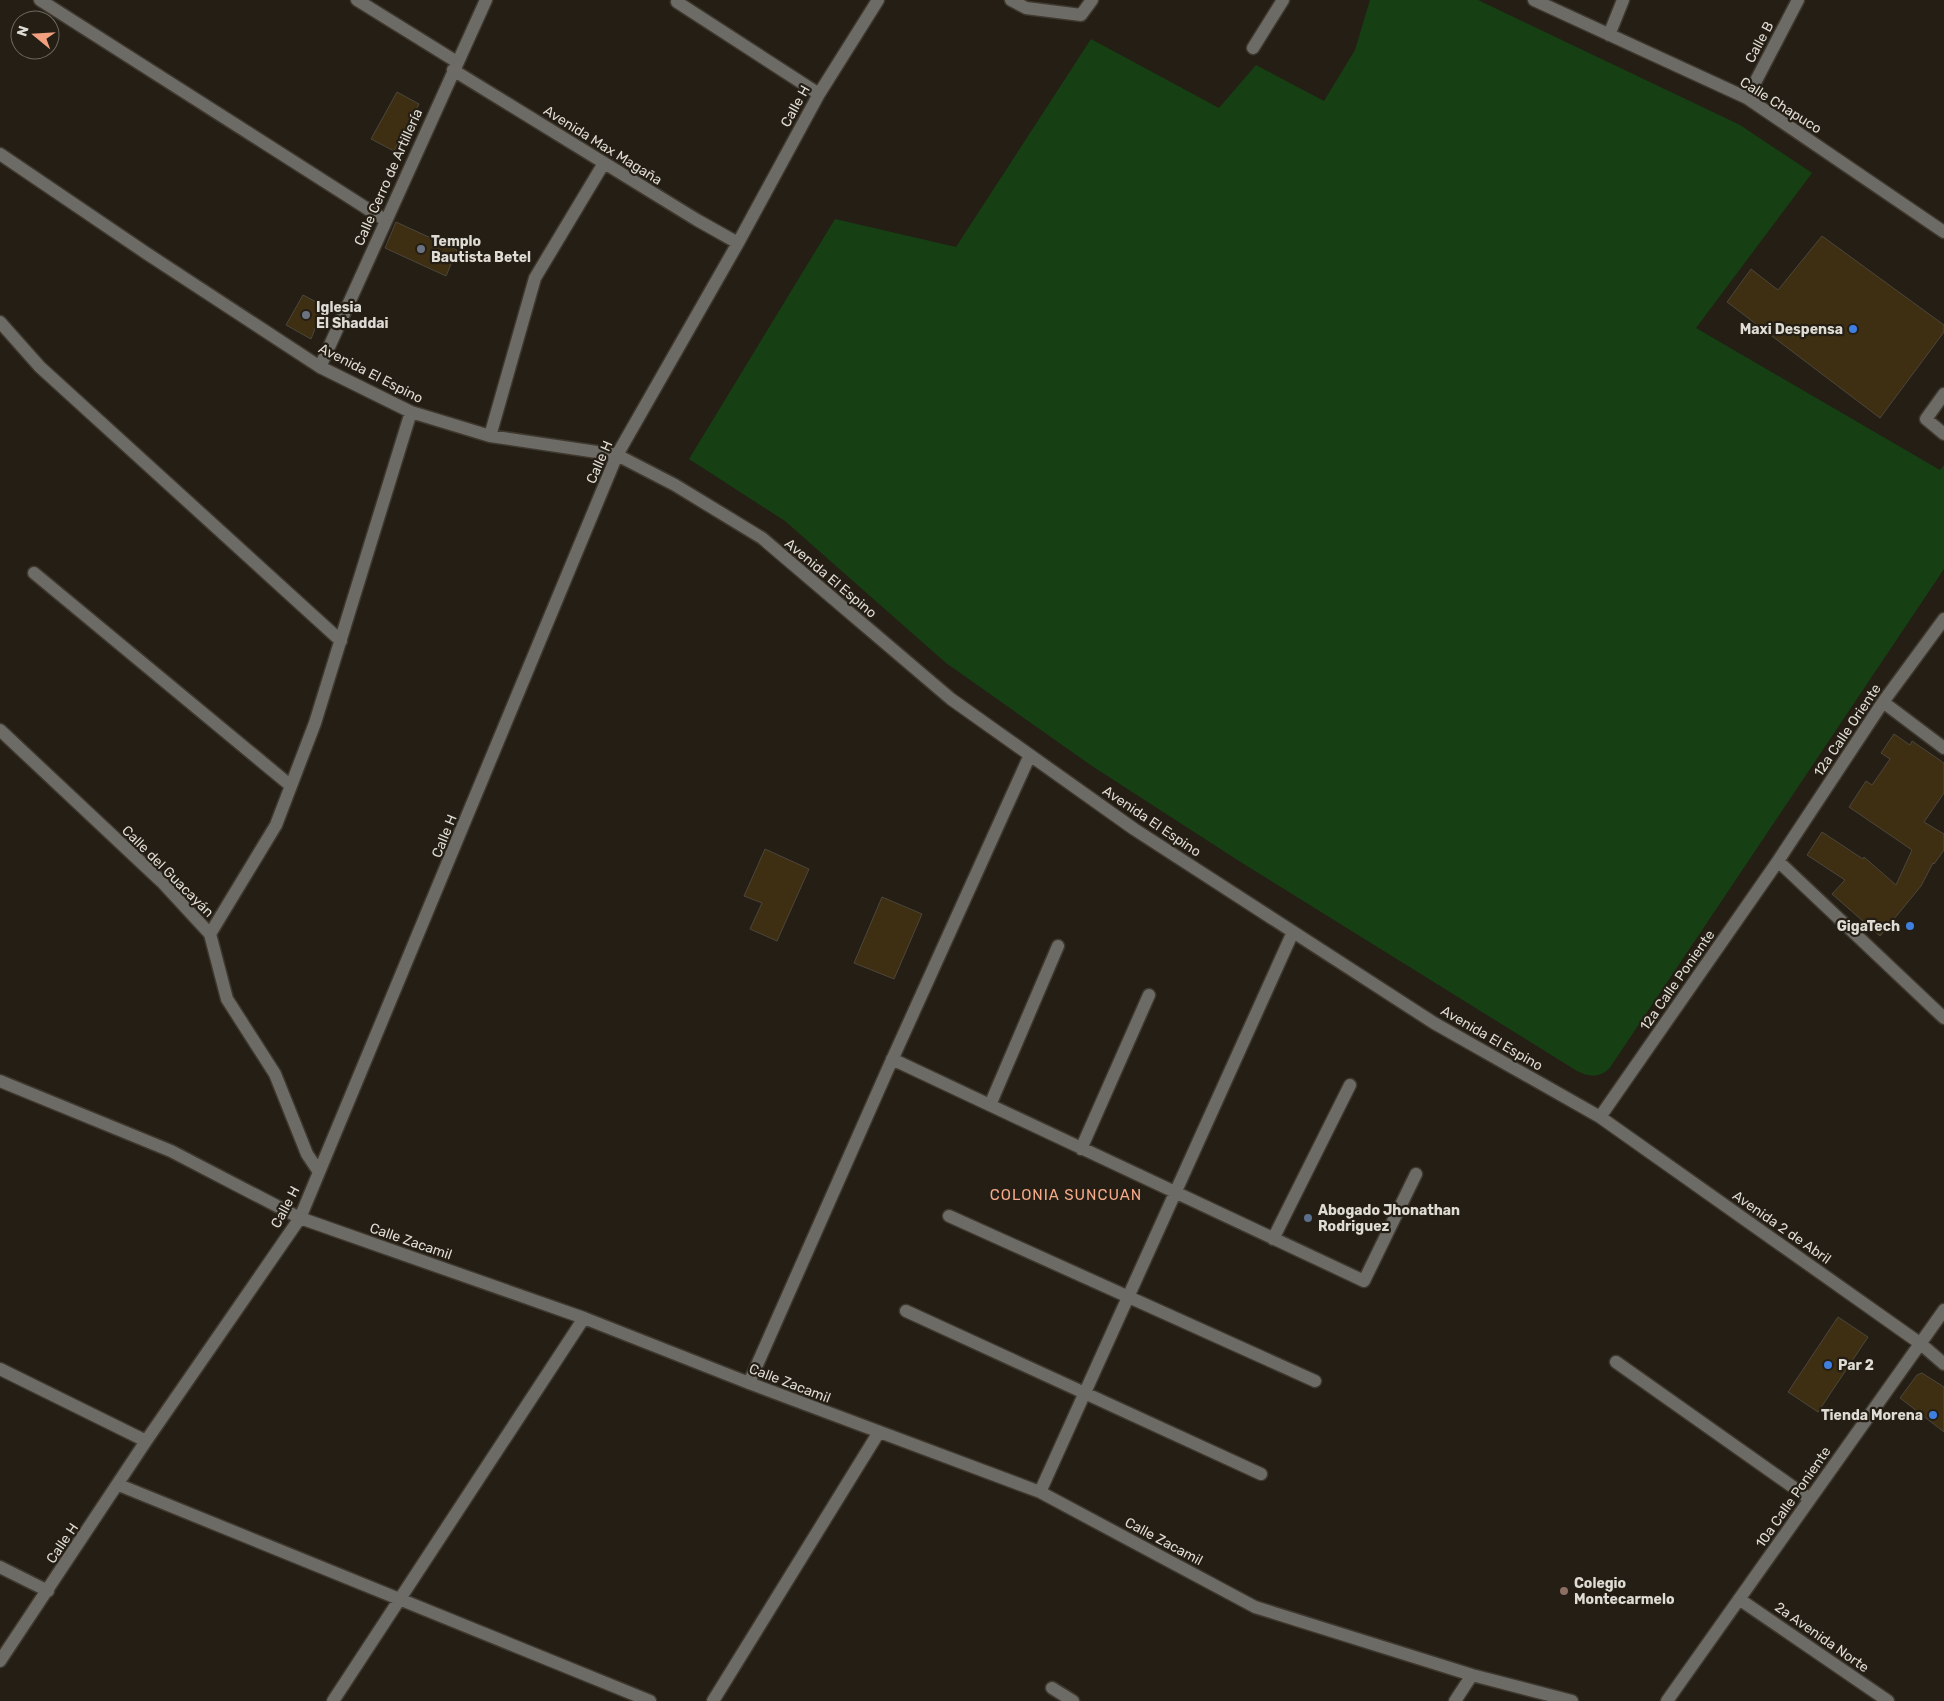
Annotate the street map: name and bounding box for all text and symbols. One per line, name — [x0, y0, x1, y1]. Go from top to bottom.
north arrow — [10, 10, 60, 60]
street label: Calle B — [1741, 19, 1777, 66]
text: N — [13, 24, 33, 39]
street label: Calle Chapuco — [1737, 74, 1825, 137]
street label: Calle H — [777, 82, 814, 130]
street label: Avenida Max Magaña — [540, 102, 665, 189]
street label: Calle Cerro de Artillería — [351, 106, 426, 248]
place label: Templo Bautista Betel — [431, 233, 531, 266]
marker: Templo Bautista Betel — [415, 243, 427, 255]
place label: Iglesia El Shaddai — [316, 299, 389, 332]
marker: Iglesia El Shaddai — [300, 309, 312, 321]
place label: Maxi Despensa — [1740, 321, 1843, 338]
marker: Maxi Despensa — [1847, 323, 1859, 335]
street label: Avenida El Espino — [316, 340, 426, 407]
street label: Calle H — [583, 438, 616, 486]
street label: Avenida El Espino — [781, 535, 880, 622]
street label: 12a Calle Oriente — [1810, 681, 1885, 780]
street label: Avenida El Espino — [1099, 782, 1204, 861]
street label: Calle H — [428, 812, 461, 860]
street label: Calle del Guacayán — [118, 822, 217, 921]
place label: GigaTech — [1837, 918, 1900, 935]
marker: GigaTech — [1904, 920, 1916, 932]
street label: 12a Calle Poniente — [1636, 927, 1719, 1034]
street label: Avenida El Espino — [1438, 1002, 1546, 1075]
street label: Calle H — [267, 1183, 304, 1231]
district label: COLONIA SUNCUAN — [990, 1186, 1142, 1204]
street label: Avenida 2 de Abril — [1729, 1187, 1834, 1268]
place label: Abogado Jhonathan Rodriguez — [1318, 1202, 1460, 1235]
marker: Abogado Jhonathan Rodriguez — [1302, 1212, 1314, 1224]
street label: Calle Zacamil — [367, 1219, 454, 1264]
place label: Par 2 — [1838, 1357, 1874, 1374]
marker: Par 2 — [1822, 1359, 1834, 1371]
street label: Calle Zacamil — [747, 1360, 833, 1407]
place label: Tienda Morena — [1821, 1407, 1923, 1424]
marker: Tienda Morena — [1927, 1409, 1939, 1421]
street label: 10a Calle Poniente — [1752, 1443, 1835, 1551]
street label: Calle Zacamil — [1122, 1514, 1206, 1569]
street label: Calle H — [43, 1520, 82, 1567]
place label: Colegio Montecarmelo — [1574, 1575, 1675, 1608]
marker: Colegio Montecarmelo — [1558, 1585, 1570, 1597]
street label: 2a Avenida Norte — [1771, 1599, 1872, 1676]

